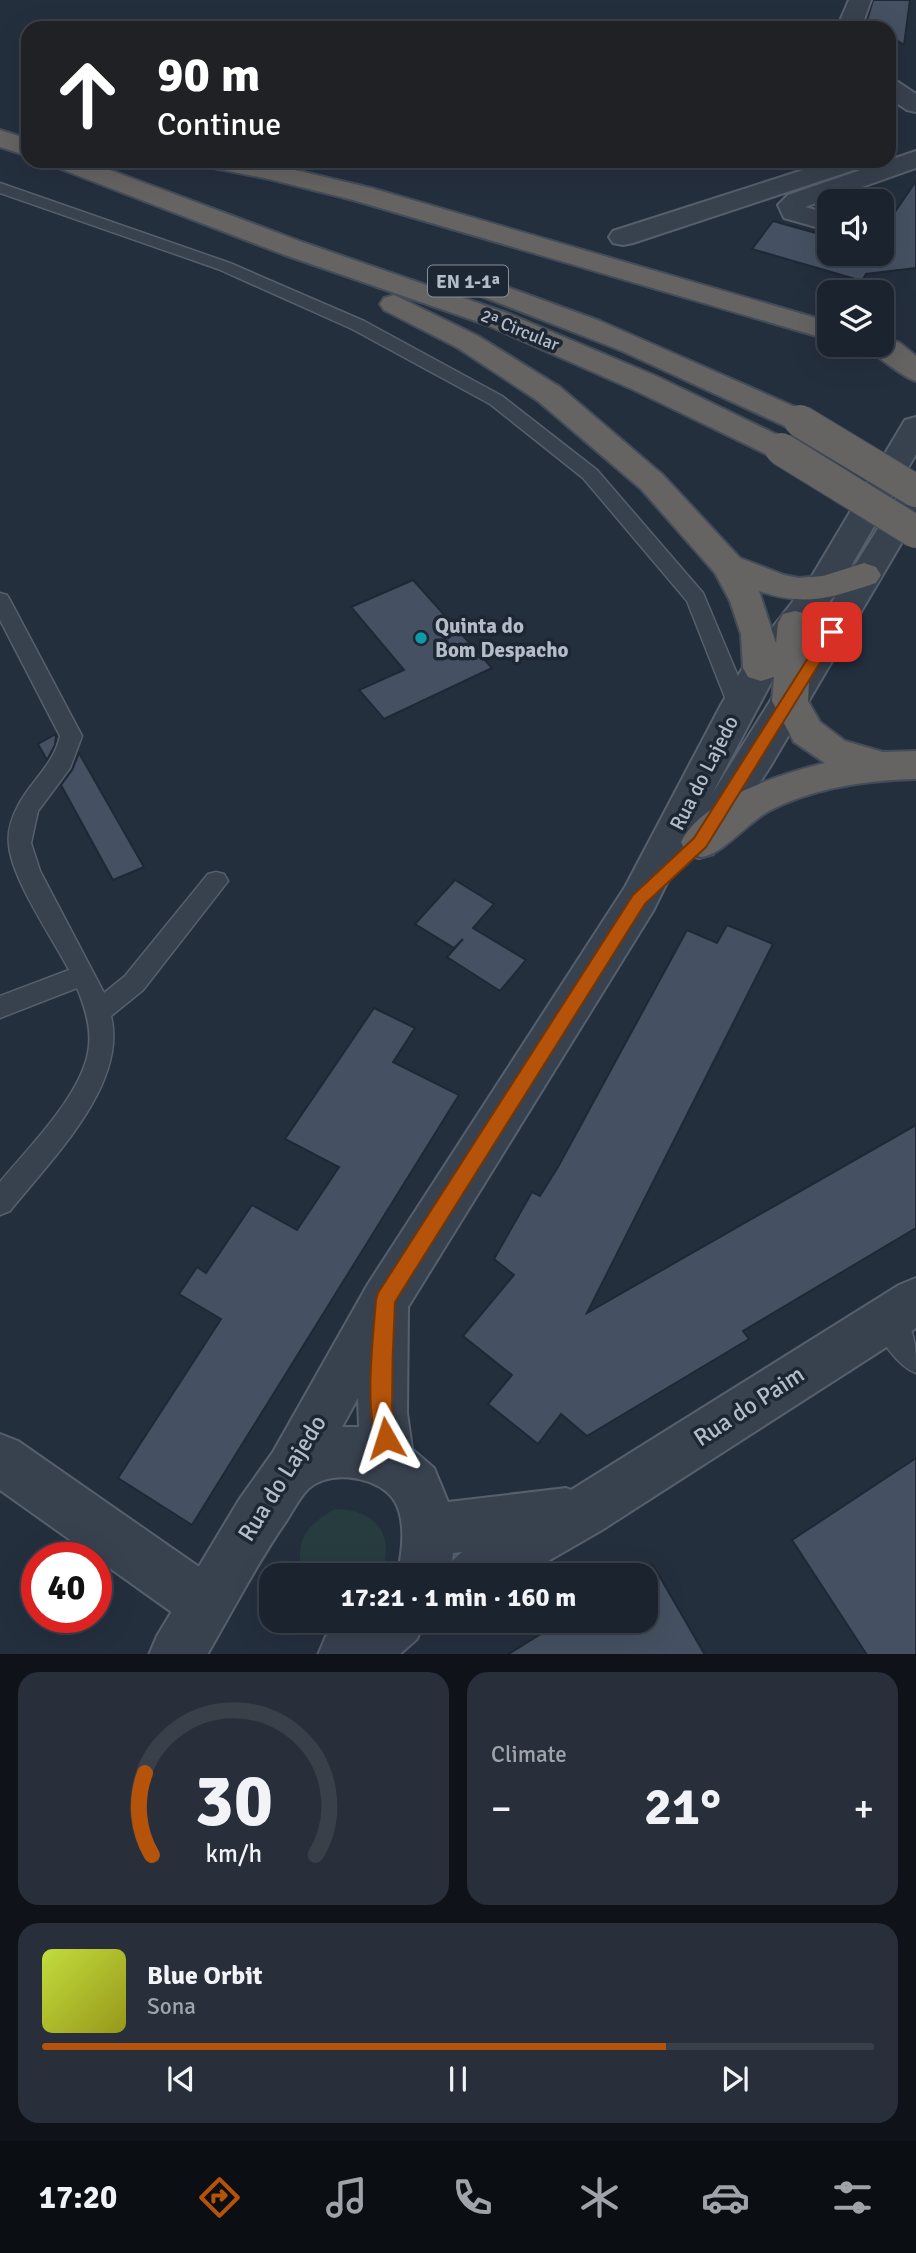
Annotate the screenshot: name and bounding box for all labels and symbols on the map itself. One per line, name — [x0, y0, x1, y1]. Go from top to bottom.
road number: EN 1-1ª — [428, 266, 508, 296]
street label: 2ª Circular — [478, 304, 563, 356]
pin — [802, 602, 862, 662]
place label: Quinta do Bom Despacho — [435, 613, 569, 663]
marker: Quinta do Bom Despacho — [413, 630, 429, 646]
street label: Rua do Lajedo — [664, 711, 744, 835]
street label: Rua do Paim — [688, 1359, 810, 1453]
position arrow — [349, 1401, 423, 1475]
street label: Rua do Lajedo — [231, 1409, 333, 1547]
speed limit sign: 40 — [21, 1542, 112, 1633]

